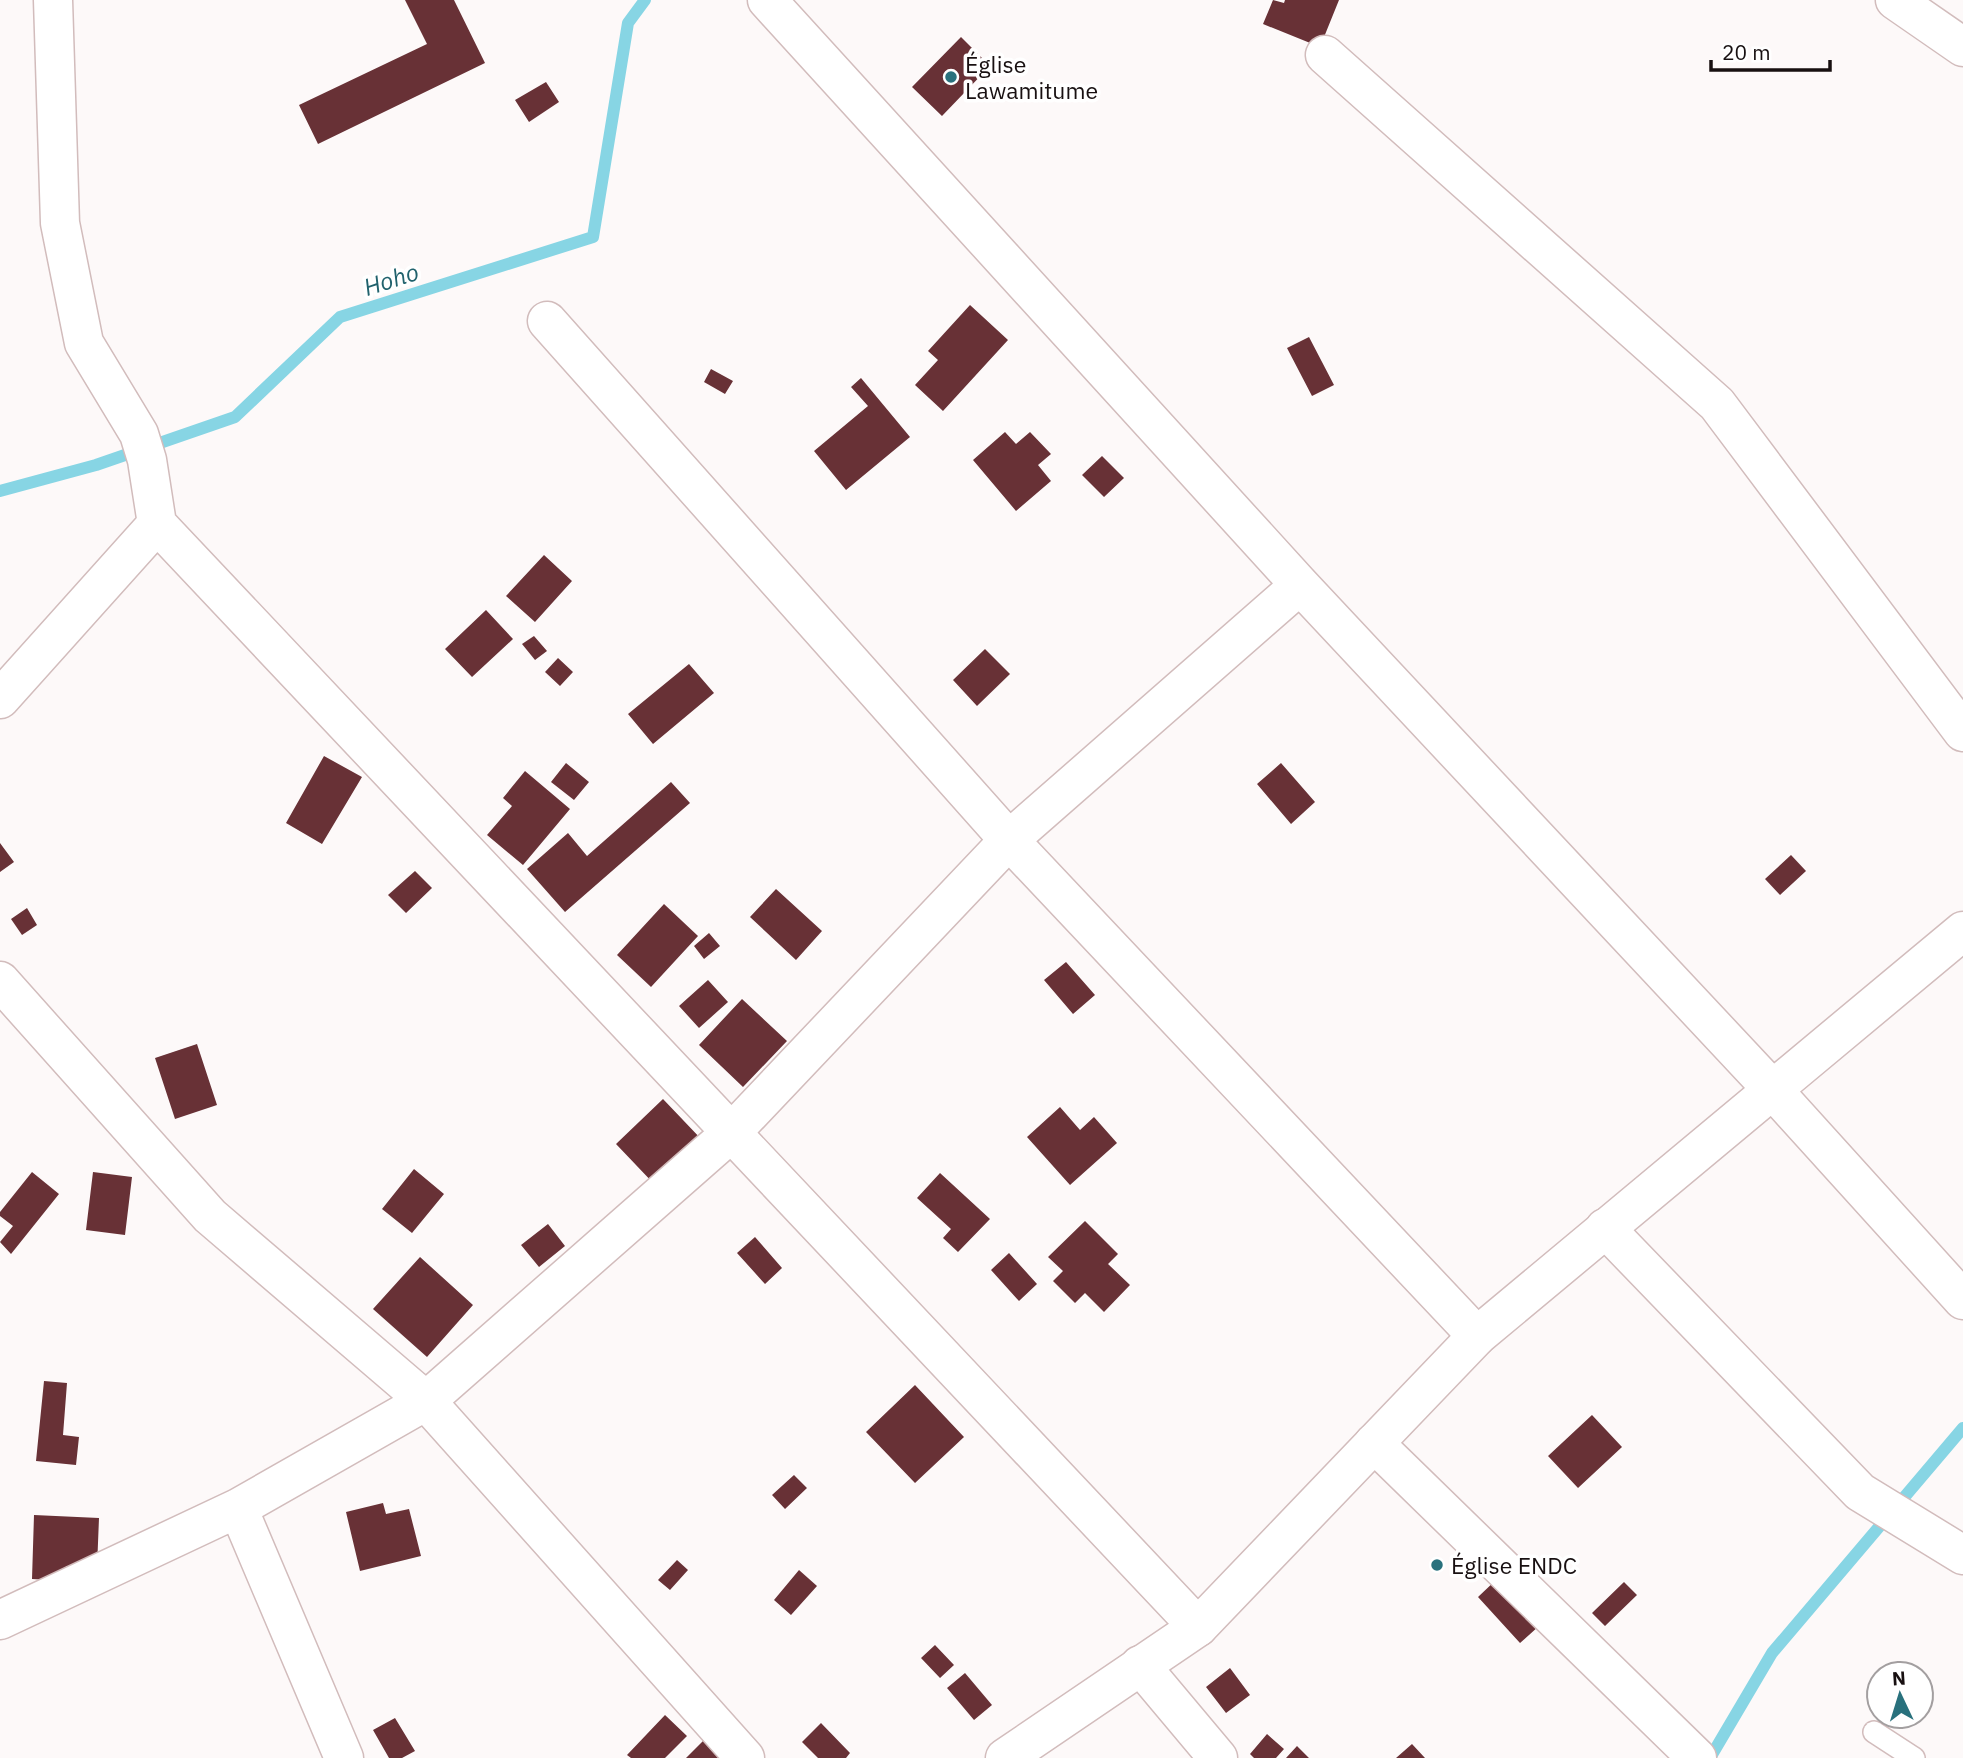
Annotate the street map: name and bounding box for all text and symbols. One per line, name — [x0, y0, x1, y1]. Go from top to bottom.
scale bar — [1711, 28, 1830, 72]
text: 20 m — [1722, 38, 1771, 66]
place label: Église Lawamitume — [965, 49, 1098, 105]
marker: Église Lawamitume — [943, 69, 959, 85]
water label: Hoho — [359, 255, 423, 303]
place label: Église ENDC — [1451, 1550, 1577, 1580]
marker: Église ENDC — [1429, 1557, 1445, 1573]
north arrow — [1865, 1660, 1935, 1730]
text: N — [1891, 1666, 1907, 1690]

